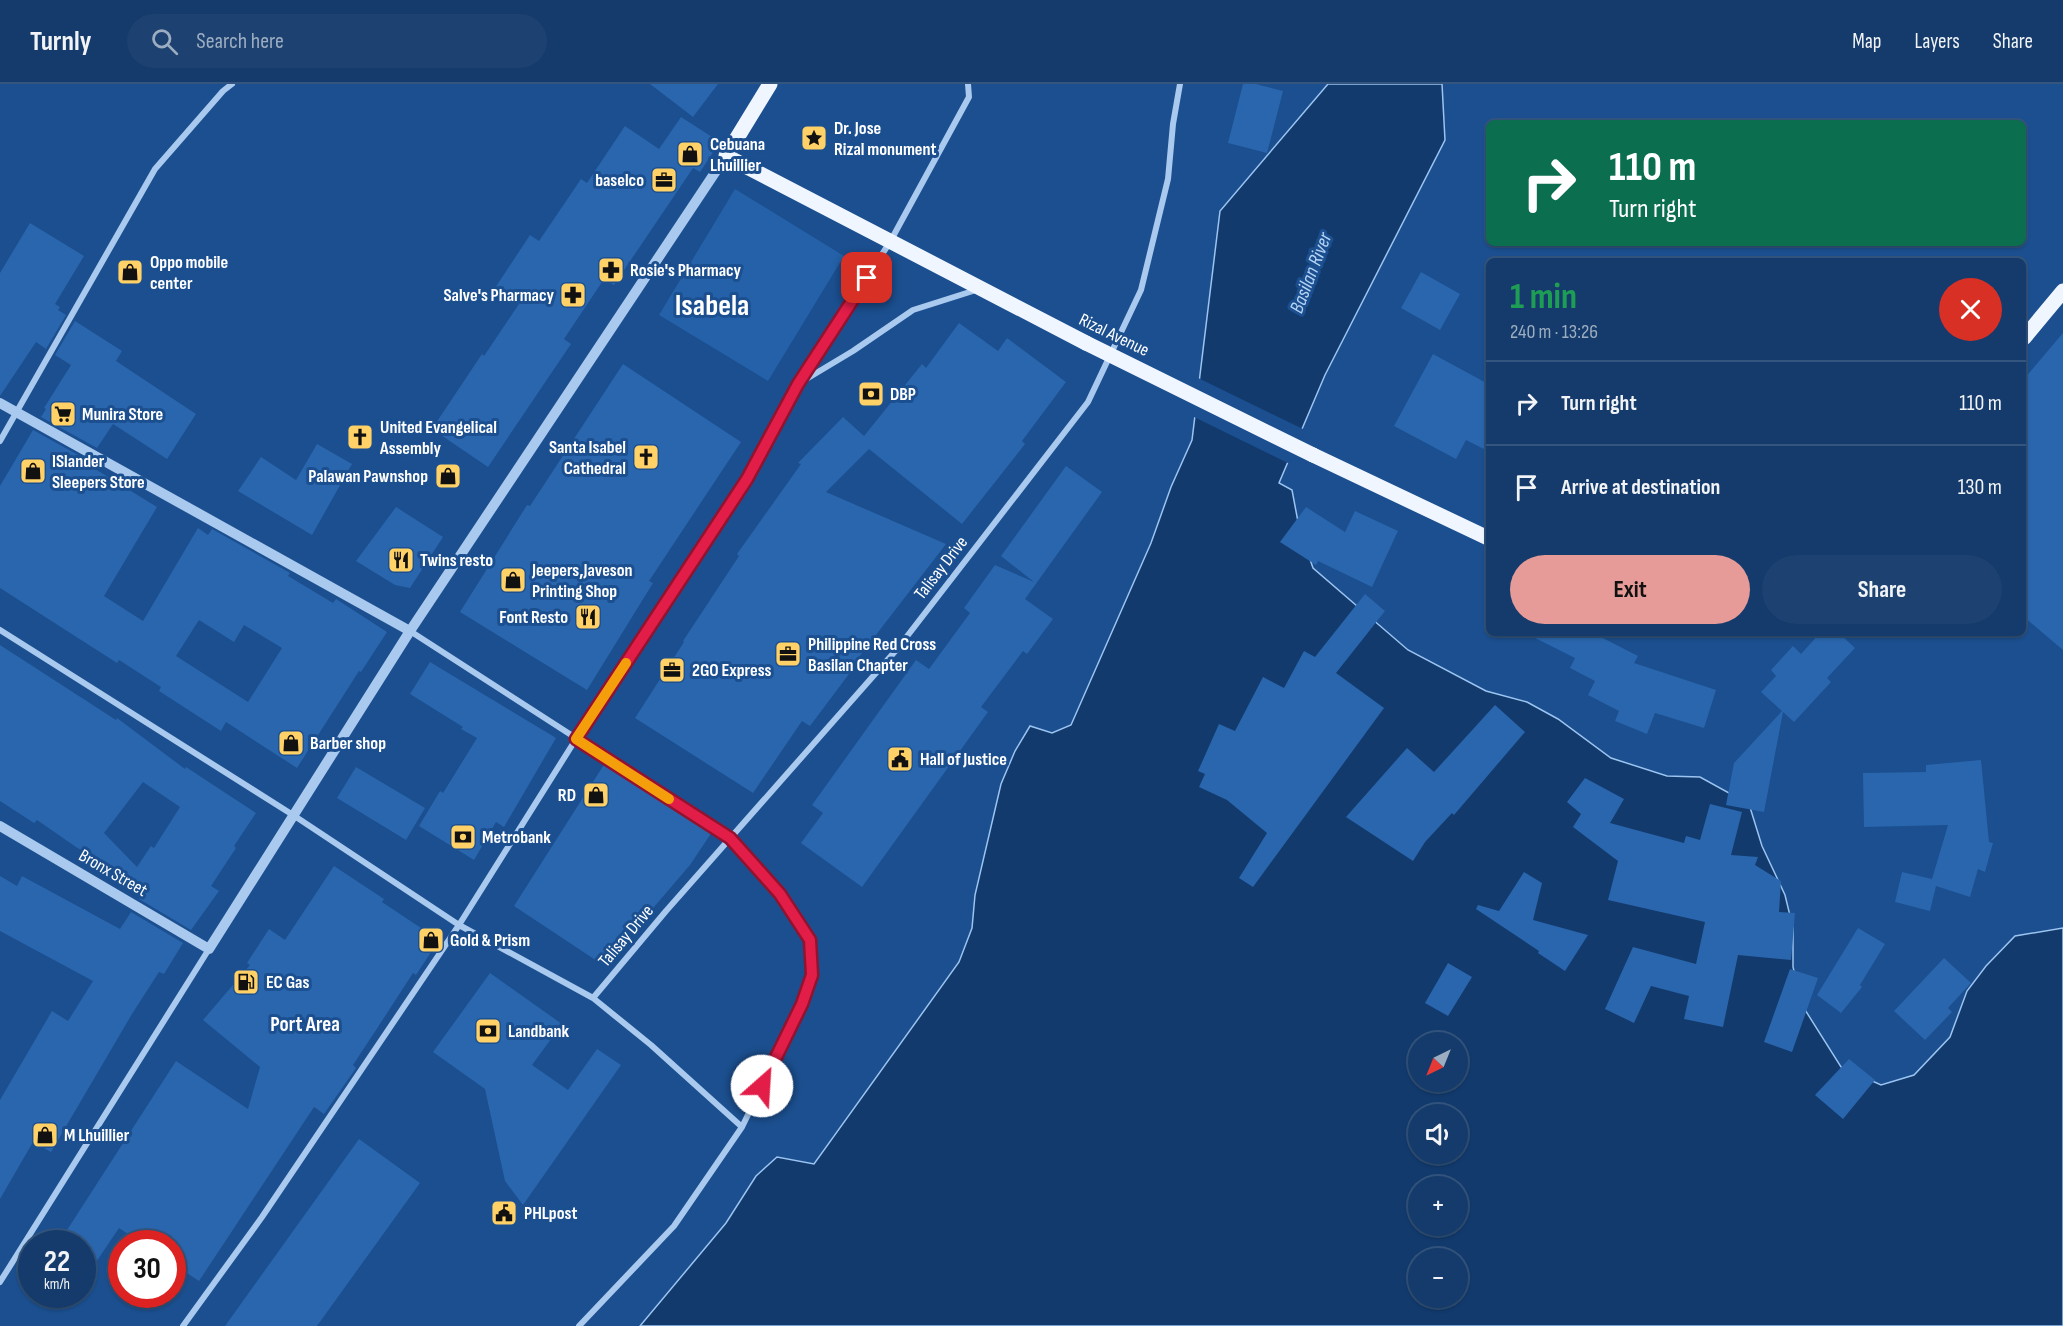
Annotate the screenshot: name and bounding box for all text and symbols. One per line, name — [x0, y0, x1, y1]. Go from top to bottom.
search box — [127, 14, 547, 68]
text: Turnly — [30, 25, 91, 58]
icon: search — [148, 25, 181, 58]
text: Search here — [196, 28, 284, 55]
text: Map — [1852, 29, 1881, 54]
text: Layers — [1914, 29, 1960, 54]
text: Share — [1993, 29, 2033, 54]
place label: Dr. Jose Rizal monument — [834, 118, 937, 160]
place icon: Dr. Jose Rizal monument — [799, 123, 829, 153]
place label: Cebuana Lhuillier — [710, 134, 765, 176]
shop icon: Cebuana Lhuillier — [675, 139, 705, 169]
text: 110 m — [1609, 142, 1696, 193]
icon: right — [1510, 144, 1588, 222]
office icon: baselco — [649, 165, 679, 195]
place label: baselco — [595, 170, 644, 191]
text: Turn right — [1609, 193, 1696, 225]
water label: Basilan River — [1285, 228, 1338, 317]
place label: Oppo mobile center — [150, 252, 228, 294]
pin — [841, 252, 892, 303]
pharmacy icon: Rosie's Pharmacy — [596, 255, 626, 285]
shop icon: Oppo mobile center — [115, 257, 145, 287]
place label: Rosie's Pharmacy — [630, 260, 742, 281]
icon: arrive — [850, 261, 883, 294]
text: 1 min — [1510, 276, 1577, 319]
button: close — [1939, 278, 2002, 341]
pharmacy icon: Salve's Pharmacy — [558, 280, 588, 310]
place label: Salve's Pharmacy — [443, 285, 555, 306]
district label: Isabela — [675, 288, 749, 324]
street label: Rizal Avenue — [1076, 309, 1152, 361]
text: 240 m · 13:26 — [1510, 320, 1598, 344]
bank icon: DBP — [856, 379, 886, 409]
place label: DBP — [890, 384, 916, 405]
icon: right — [1510, 387, 1543, 420]
text: Turn right — [1561, 390, 1637, 417]
text: 110 m — [1959, 390, 2002, 417]
supermarket icon: Munira Store — [48, 399, 78, 429]
place label: Munira Store — [82, 404, 163, 425]
place label: United Evangelical Assembly — [379, 417, 497, 459]
church icon: United Evangelical Assembly — [345, 422, 375, 452]
place label: Santa Isabel Cathedral — [549, 437, 626, 479]
church icon: Santa Isabel Cathedral — [631, 442, 661, 472]
place label: ISlander Sleepers Store — [52, 451, 145, 493]
shop icon: ISlander Sleepers Store — [18, 456, 48, 486]
shop icon: Palawan Pawnshop — [433, 461, 463, 491]
place label: Palawan Pawnshop — [308, 466, 428, 487]
icon: arrive — [1510, 471, 1543, 504]
text: Arrive at destination — [1561, 474, 1720, 501]
text: 130 m — [1958, 474, 2002, 501]
street label: Talisay Drive — [910, 532, 972, 604]
restaurant icon: Twins resto — [386, 545, 416, 575]
place label: Twins resto — [420, 550, 493, 571]
button: Exit — [1510, 555, 1750, 624]
button: Share — [1762, 555, 2002, 624]
place label: Jeepers,Javeson Printing Shop — [531, 560, 633, 602]
shop icon: Jeepers,Javeson Printing Shop — [498, 565, 528, 595]
restaurant icon: Font Resto — [573, 602, 603, 632]
place label: Font Resto — [499, 607, 568, 628]
place label: Philippine Red Cross Basilan Chapter — [808, 634, 936, 676]
office icon: Philippine Red Cross Basilan Chapter — [773, 639, 803, 669]
office icon: 2GO Express — [657, 655, 687, 685]
place label: 2GO Express — [692, 660, 771, 681]
shop icon: Barber shop — [276, 728, 306, 758]
place label: Barber shop — [310, 733, 386, 754]
public building icon: Hall of Justice — [885, 744, 915, 774]
place label: Hall of Justice — [920, 749, 1007, 770]
shop icon: RD — [581, 780, 611, 810]
place label: RD — [558, 785, 576, 806]
bank icon: Metrobank — [448, 822, 478, 852]
place label: Metrobank — [482, 827, 551, 848]
street label: Bronx Street — [75, 845, 151, 901]
street label: Talisay Drive — [594, 901, 658, 971]
shop icon: Gold & Prism — [416, 925, 446, 955]
place label: Gold & Prism — [450, 930, 530, 951]
fuel station icon: EC Gas — [231, 967, 261, 997]
place label: EC Gas — [266, 972, 309, 993]
district label: Port Area — [270, 1012, 340, 1037]
bank icon: Landbank — [473, 1016, 503, 1046]
place label: Landbank — [508, 1021, 570, 1042]
north arrow — [1408, 1032, 1468, 1092]
map controls — [1408, 1032, 1468, 1308]
position arrow — [730, 1054, 794, 1118]
button: sound — [1408, 1104, 1468, 1164]
shop icon: M Lhuillier — [30, 1120, 60, 1150]
place label: M Lhuillier — [64, 1125, 130, 1146]
button: + — [1408, 1176, 1468, 1236]
public building icon: PHLpost — [489, 1198, 519, 1228]
place label: PHLpost — [524, 1203, 577, 1224]
speed limit sign: 30 — [108, 1230, 186, 1308]
text: 22 — [44, 1244, 70, 1280]
button: − — [1408, 1248, 1468, 1308]
text: km/h — [44, 1275, 70, 1294]

